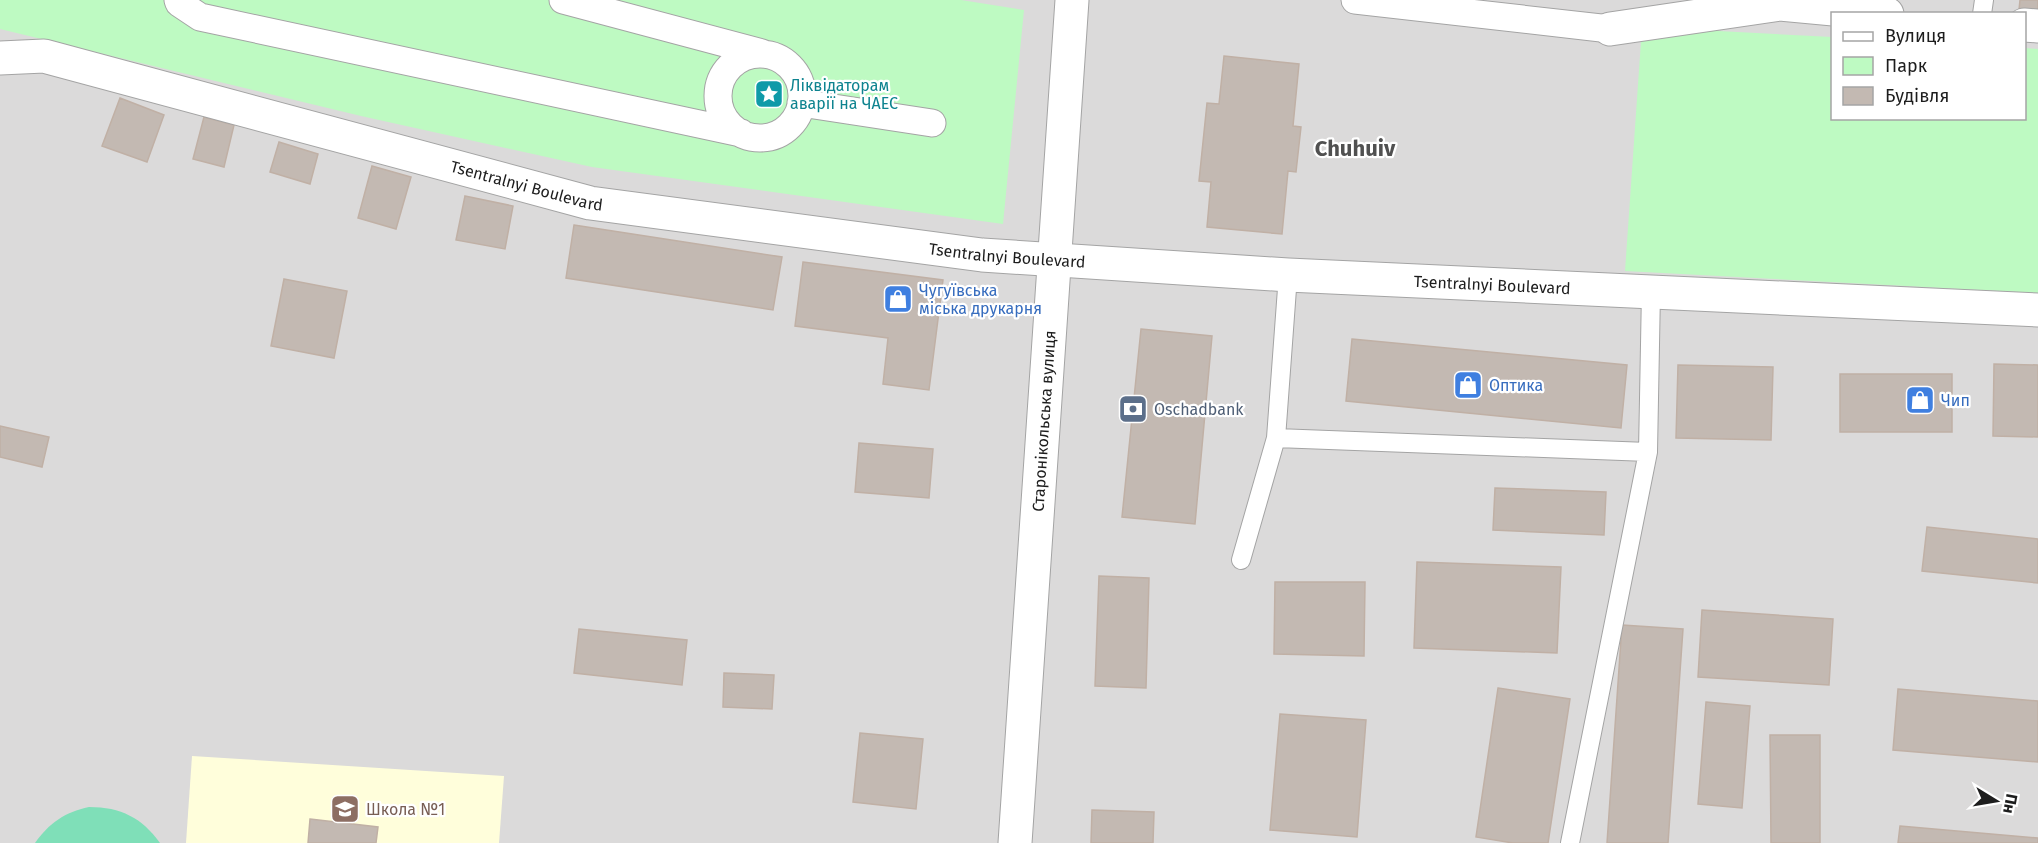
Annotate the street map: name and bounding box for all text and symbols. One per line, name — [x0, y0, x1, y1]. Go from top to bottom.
legend — [1831, 12, 2026, 120]
text: Вулиця — [1885, 25, 1946, 47]
text: Парк — [1885, 55, 1928, 77]
place label: Ліквідаторам аварії на ЧАЕС — [790, 76, 898, 113]
place icon: Ліквідаторам аварії на ЧАЕС — [753, 78, 785, 110]
text: Будівля — [1885, 85, 1949, 107]
district label: Chuhuiv — [1315, 135, 1396, 162]
street label: Tsentralnyi Boulevard — [448, 157, 604, 215]
street label: Tsentralnyi Boulevard — [928, 239, 1086, 272]
street label: Tsentralnyi Boulevard — [1413, 272, 1571, 298]
place label: Чугуївська міська друкарня — [919, 281, 1042, 318]
shop icon: Чугуївська міська друкарня — [882, 283, 914, 315]
street label: Старонікольська вулиця — [1028, 330, 1060, 512]
shop icon: Оптика — [1452, 369, 1484, 401]
place label: Оптика — [1489, 376, 1543, 395]
shop icon: Чип — [1904, 384, 1936, 416]
place label: Чип — [1941, 391, 1970, 410]
bank icon: Oschadbank — [1117, 393, 1149, 425]
place label: Oschadbank — [1154, 400, 1244, 419]
north arrow — [1966, 771, 2026, 831]
text: Пн — [1999, 792, 2021, 815]
school or university icon: Школа №1 — [329, 793, 361, 825]
place label: Школа №1 — [366, 800, 445, 819]

